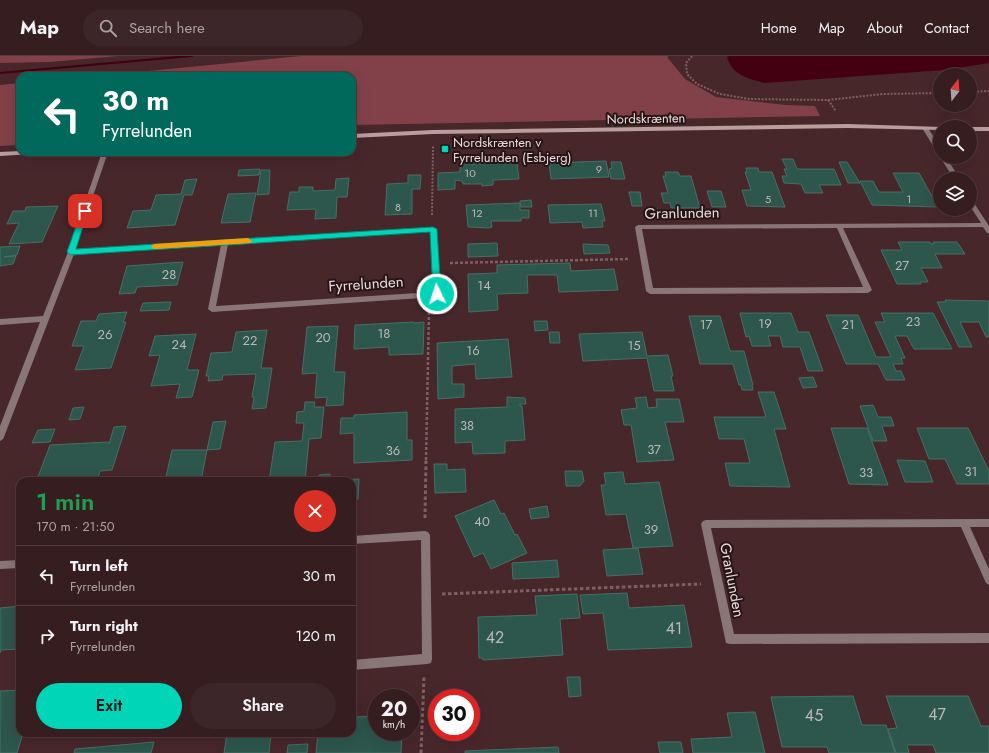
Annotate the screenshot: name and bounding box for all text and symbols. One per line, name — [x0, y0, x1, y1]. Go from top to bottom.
search box — [83, 10, 363, 46]
text: Map — [20, 14, 59, 41]
icon: search — [97, 17, 119, 39]
text: Search here — [129, 17, 205, 39]
text: Home — [761, 18, 797, 38]
text: Map — [819, 18, 845, 38]
text: About — [867, 18, 902, 38]
text: Contact — [924, 18, 969, 38]
north arrow — [933, 68, 977, 112]
map controls — [933, 68, 977, 216]
text: 30 m — [102, 80, 169, 121]
icon: left — [36, 88, 88, 140]
street label: Nordskrænten — [607, 108, 685, 129]
text: Fyrrelunden — [102, 118, 192, 144]
button: search — [933, 120, 977, 164]
place label: Nordskrænten v Fyrrelunden (Esbjerg) — [453, 133, 572, 167]
marker: Nordskrænten v Fyrrelunden (Esbjerg) — [440, 144, 450, 154]
house number: 9 — [596, 161, 602, 177]
house number: 10 — [464, 165, 476, 181]
button: layers — [933, 172, 977, 216]
house number: 5 — [765, 191, 771, 207]
house number: 1 — [907, 191, 911, 207]
pin — [68, 194, 102, 228]
house number: 8 — [395, 199, 401, 215]
icon: arrive — [74, 200, 96, 222]
street label: Granlunden — [644, 201, 720, 225]
house number: 12 — [471, 205, 483, 221]
house number: 11 — [588, 205, 598, 221]
house number: 27 — [895, 256, 909, 275]
house number: 28 — [162, 265, 176, 284]
street label: Fyrrelunden — [328, 270, 404, 298]
position arrow — [416, 273, 458, 315]
house number: 14 — [477, 276, 491, 295]
house number: 23 — [906, 312, 920, 331]
house number: 19 — [758, 314, 772, 333]
house number: 17 — [700, 315, 713, 334]
house number: 21 — [841, 315, 855, 334]
house number: 18 — [378, 324, 390, 343]
house number: 26 — [98, 325, 112, 344]
house number: 20 — [315, 328, 331, 347]
house number: 22 — [243, 331, 257, 350]
house number: 24 — [172, 335, 187, 354]
house number: 15 — [627, 336, 641, 355]
house number: 16 — [466, 341, 480, 360]
house number: 38 — [460, 416, 474, 435]
house number: 37 — [647, 440, 661, 459]
house number: 36 — [386, 441, 400, 460]
house number: 31 — [965, 462, 977, 481]
house number: 33 — [859, 463, 873, 482]
text: 1 min — [36, 484, 94, 519]
button: close — [294, 490, 336, 532]
house number: 40 — [474, 512, 490, 531]
text: 170 m · 21:50 — [36, 517, 115, 536]
house number: 39 — [644, 520, 658, 539]
street label: Granlunden — [714, 541, 750, 619]
text: Turn left — [70, 555, 128, 577]
icon: left — [36, 565, 58, 587]
text: 30 m — [303, 565, 336, 587]
text: Fyrrelunden — [70, 577, 135, 596]
text: Turn right — [70, 615, 138, 637]
house number: 41 — [666, 617, 682, 640]
icon: right — [36, 625, 58, 647]
text: 120 m — [296, 625, 336, 647]
house number: 42 — [486, 626, 504, 649]
text: Fyrrelunden — [70, 637, 135, 656]
button: Exit — [36, 683, 182, 729]
button: Share — [190, 683, 336, 729]
speed limit sign: 30 — [428, 689, 480, 741]
text: 20 — [381, 695, 407, 724]
house number: 47 — [928, 703, 946, 726]
house number: 45 — [805, 704, 823, 727]
text: km/h — [383, 717, 405, 732]

